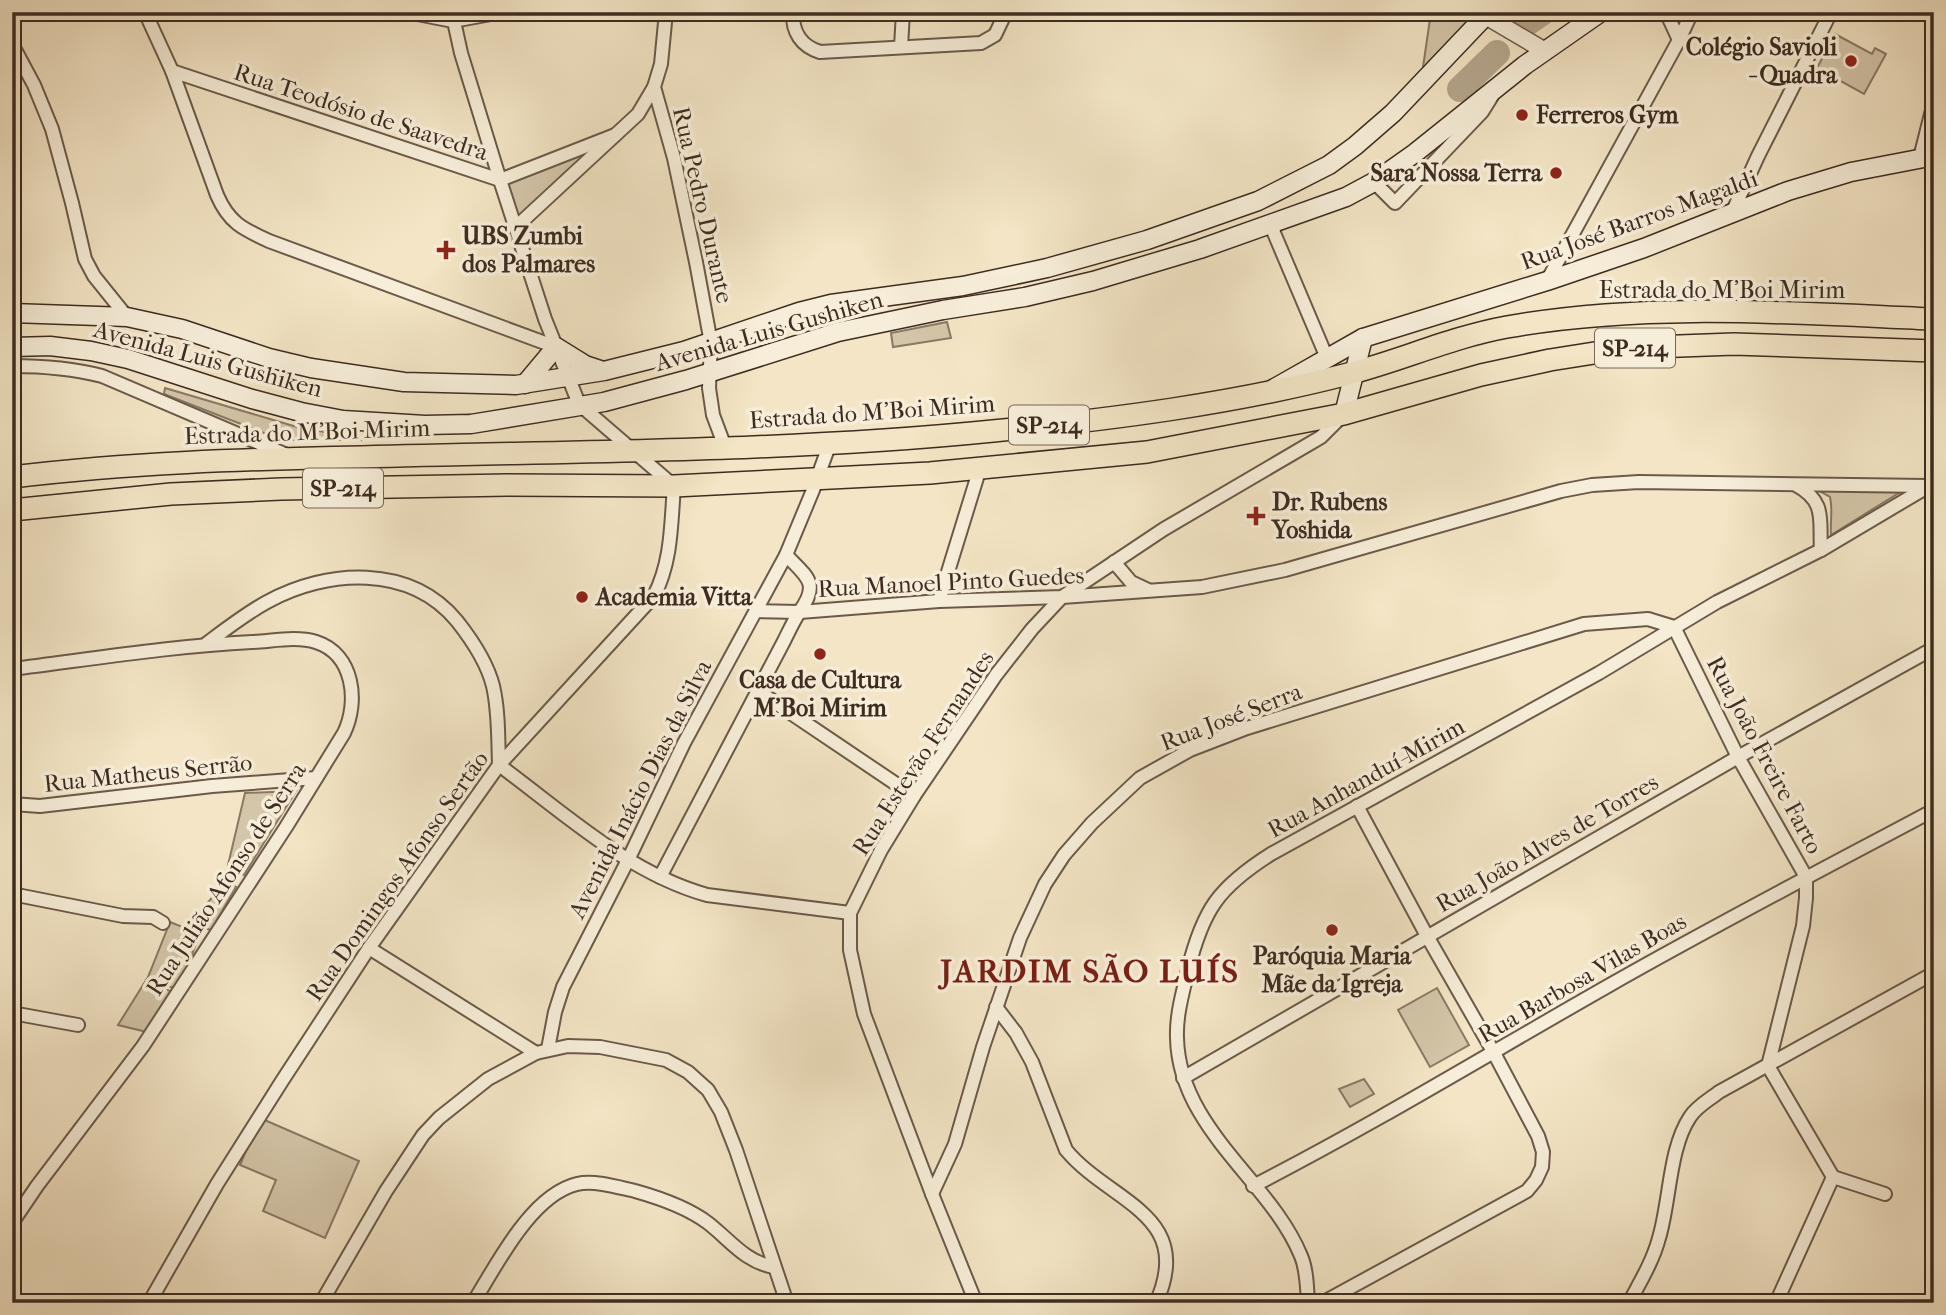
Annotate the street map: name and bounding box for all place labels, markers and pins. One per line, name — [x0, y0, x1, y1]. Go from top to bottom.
place label: Colégio Savioli - Quadra — [1686, 33, 1838, 89]
marker: Colégio Savioli - Quadra — [1843, 53, 1859, 69]
place label: Ferreros Gym — [1535, 101, 1680, 129]
marker: Ferreros Gym — [1514, 107, 1530, 123]
place label: Sara Nossa Terra — [1371, 159, 1543, 187]
marker: Sara Nossa Terra — [1548, 165, 1564, 181]
place label: UBS Zumbi dos Palmares — [461, 222, 595, 278]
marker: UBS Zumbi dos Palmares — [436, 240, 456, 260]
place label: Dr. Rubens Yoshida — [1270, 488, 1387, 544]
marker: Dr. Rubens Yoshida — [1246, 506, 1266, 526]
place label: Academia Vitta — [594, 583, 753, 611]
marker: Academia Vitta — [574, 589, 590, 605]
marker: Casa de Cultura M'Boi Mirim — [812, 646, 828, 662]
place label: Casa de Cultura M'Boi Mirim — [739, 666, 902, 722]
marker: Paróquia Maria Mãe da Igreja — [1324, 922, 1340, 938]
place label: Paróquia Maria Mãe da Igreja — [1253, 942, 1412, 998]

